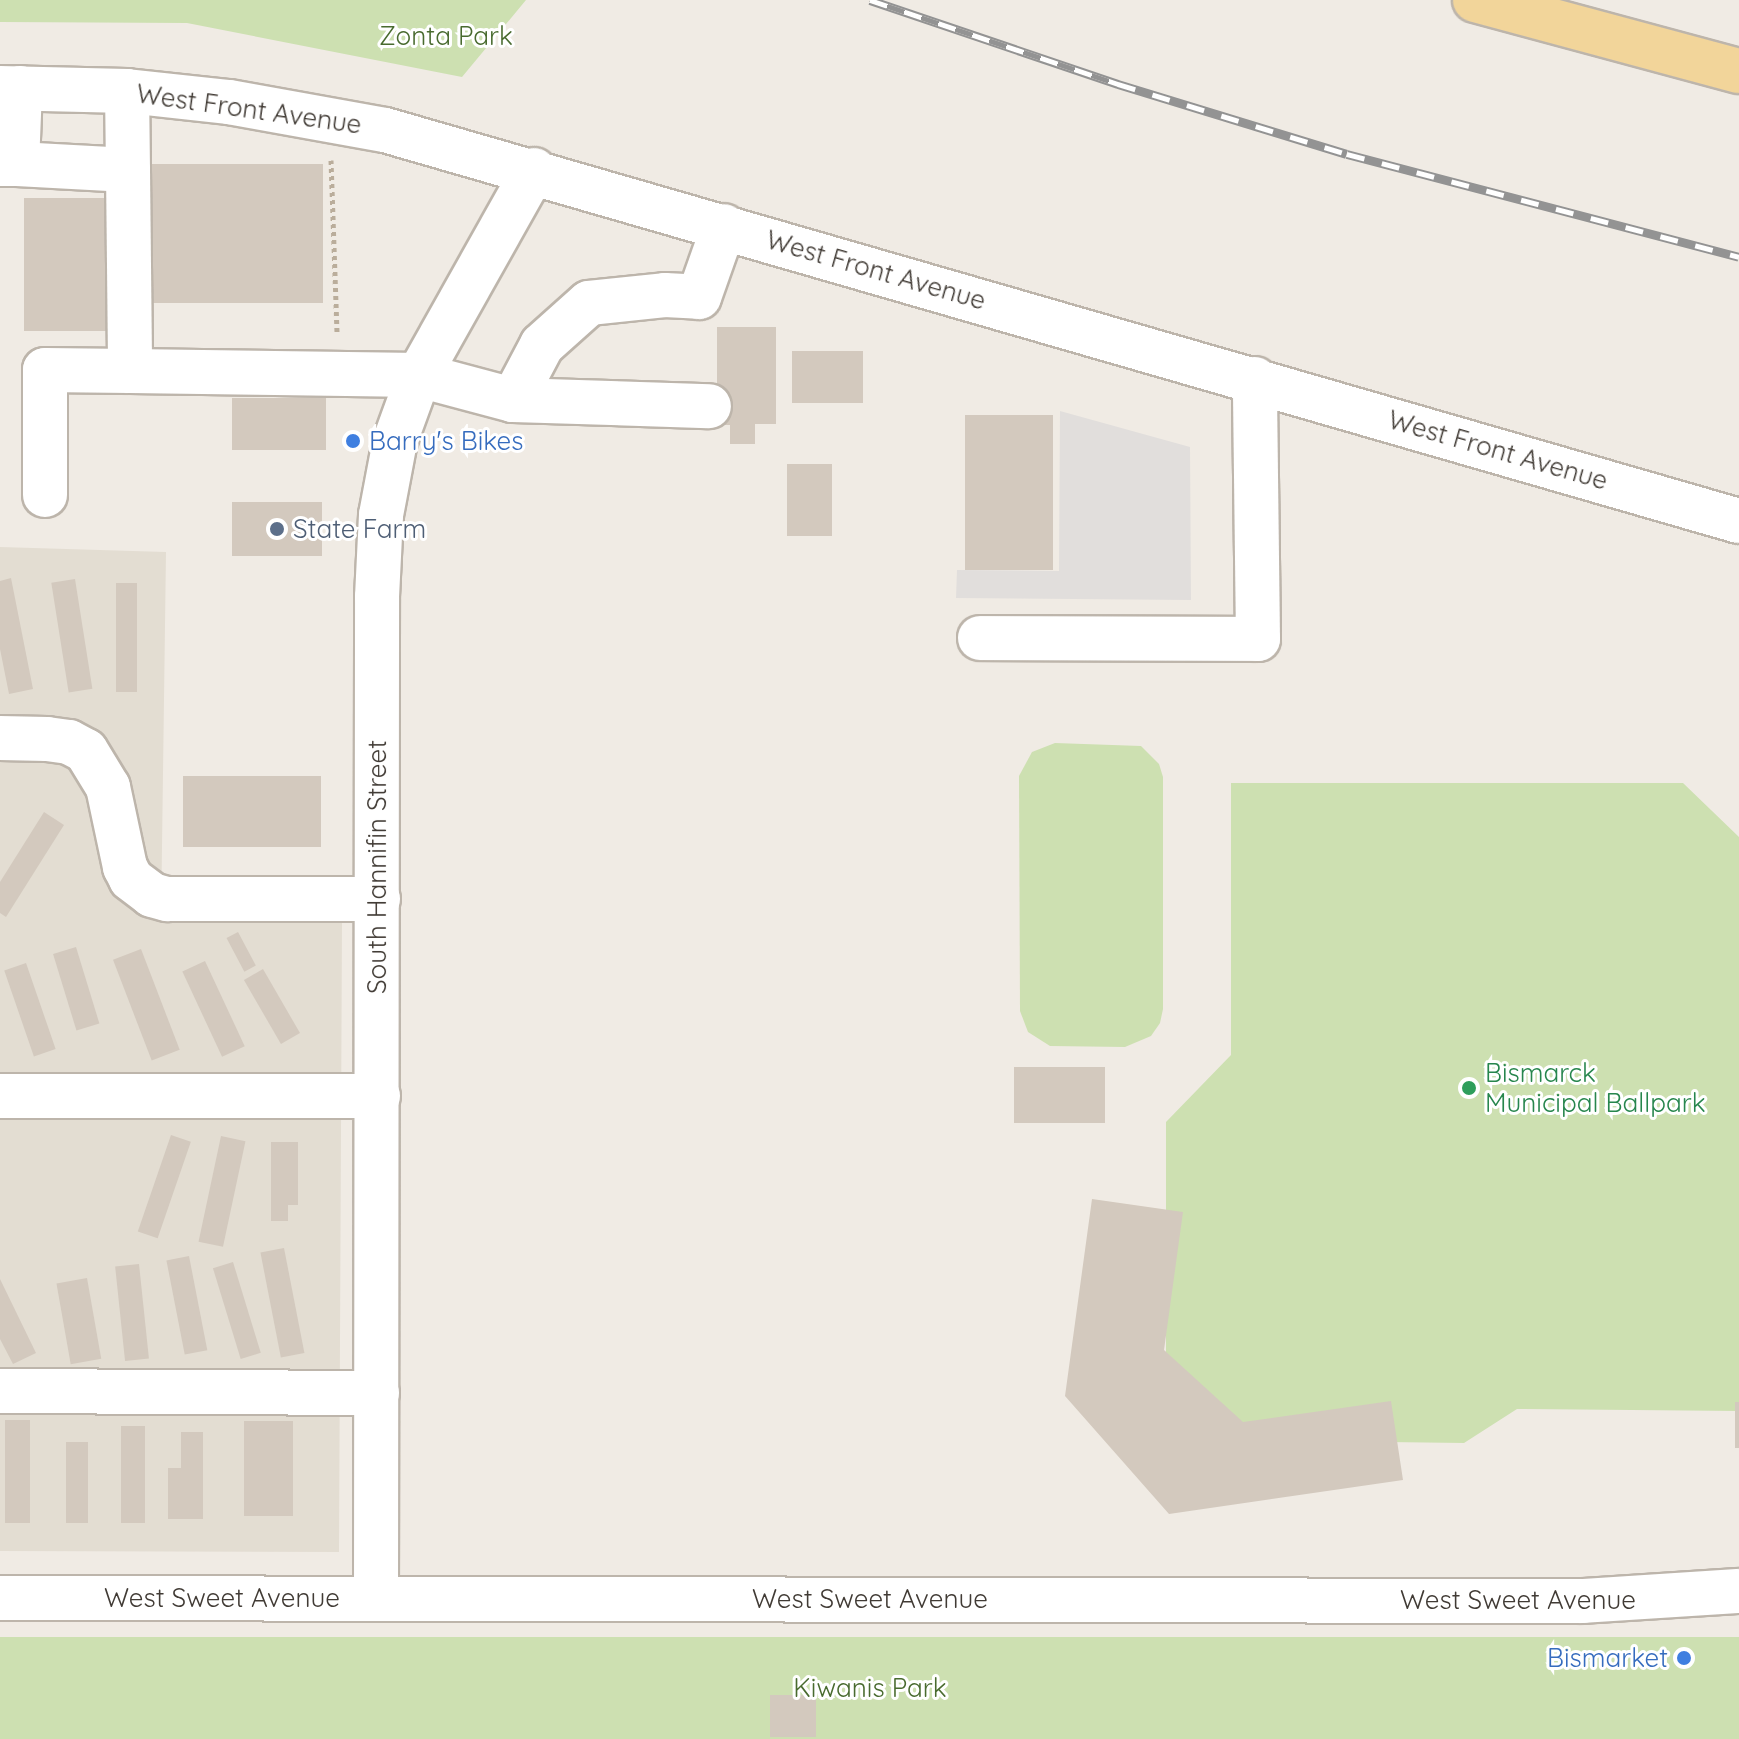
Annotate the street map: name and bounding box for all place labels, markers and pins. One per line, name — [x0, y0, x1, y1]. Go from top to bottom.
place label: Barry's Bikes — [369, 425, 523, 457]
marker: Barry's Bikes — [344, 432, 362, 450]
place label: State Farm — [293, 513, 426, 545]
marker: State Farm — [268, 520, 286, 538]
place label: Bismarck Municipal Ballpark — [1485, 1057, 1706, 1118]
marker: Bismarck Municipal Ballpark — [1460, 1079, 1478, 1097]
place label: Bismarket — [1547, 1642, 1668, 1674]
marker: Bismarket — [1675, 1649, 1693, 1667]

